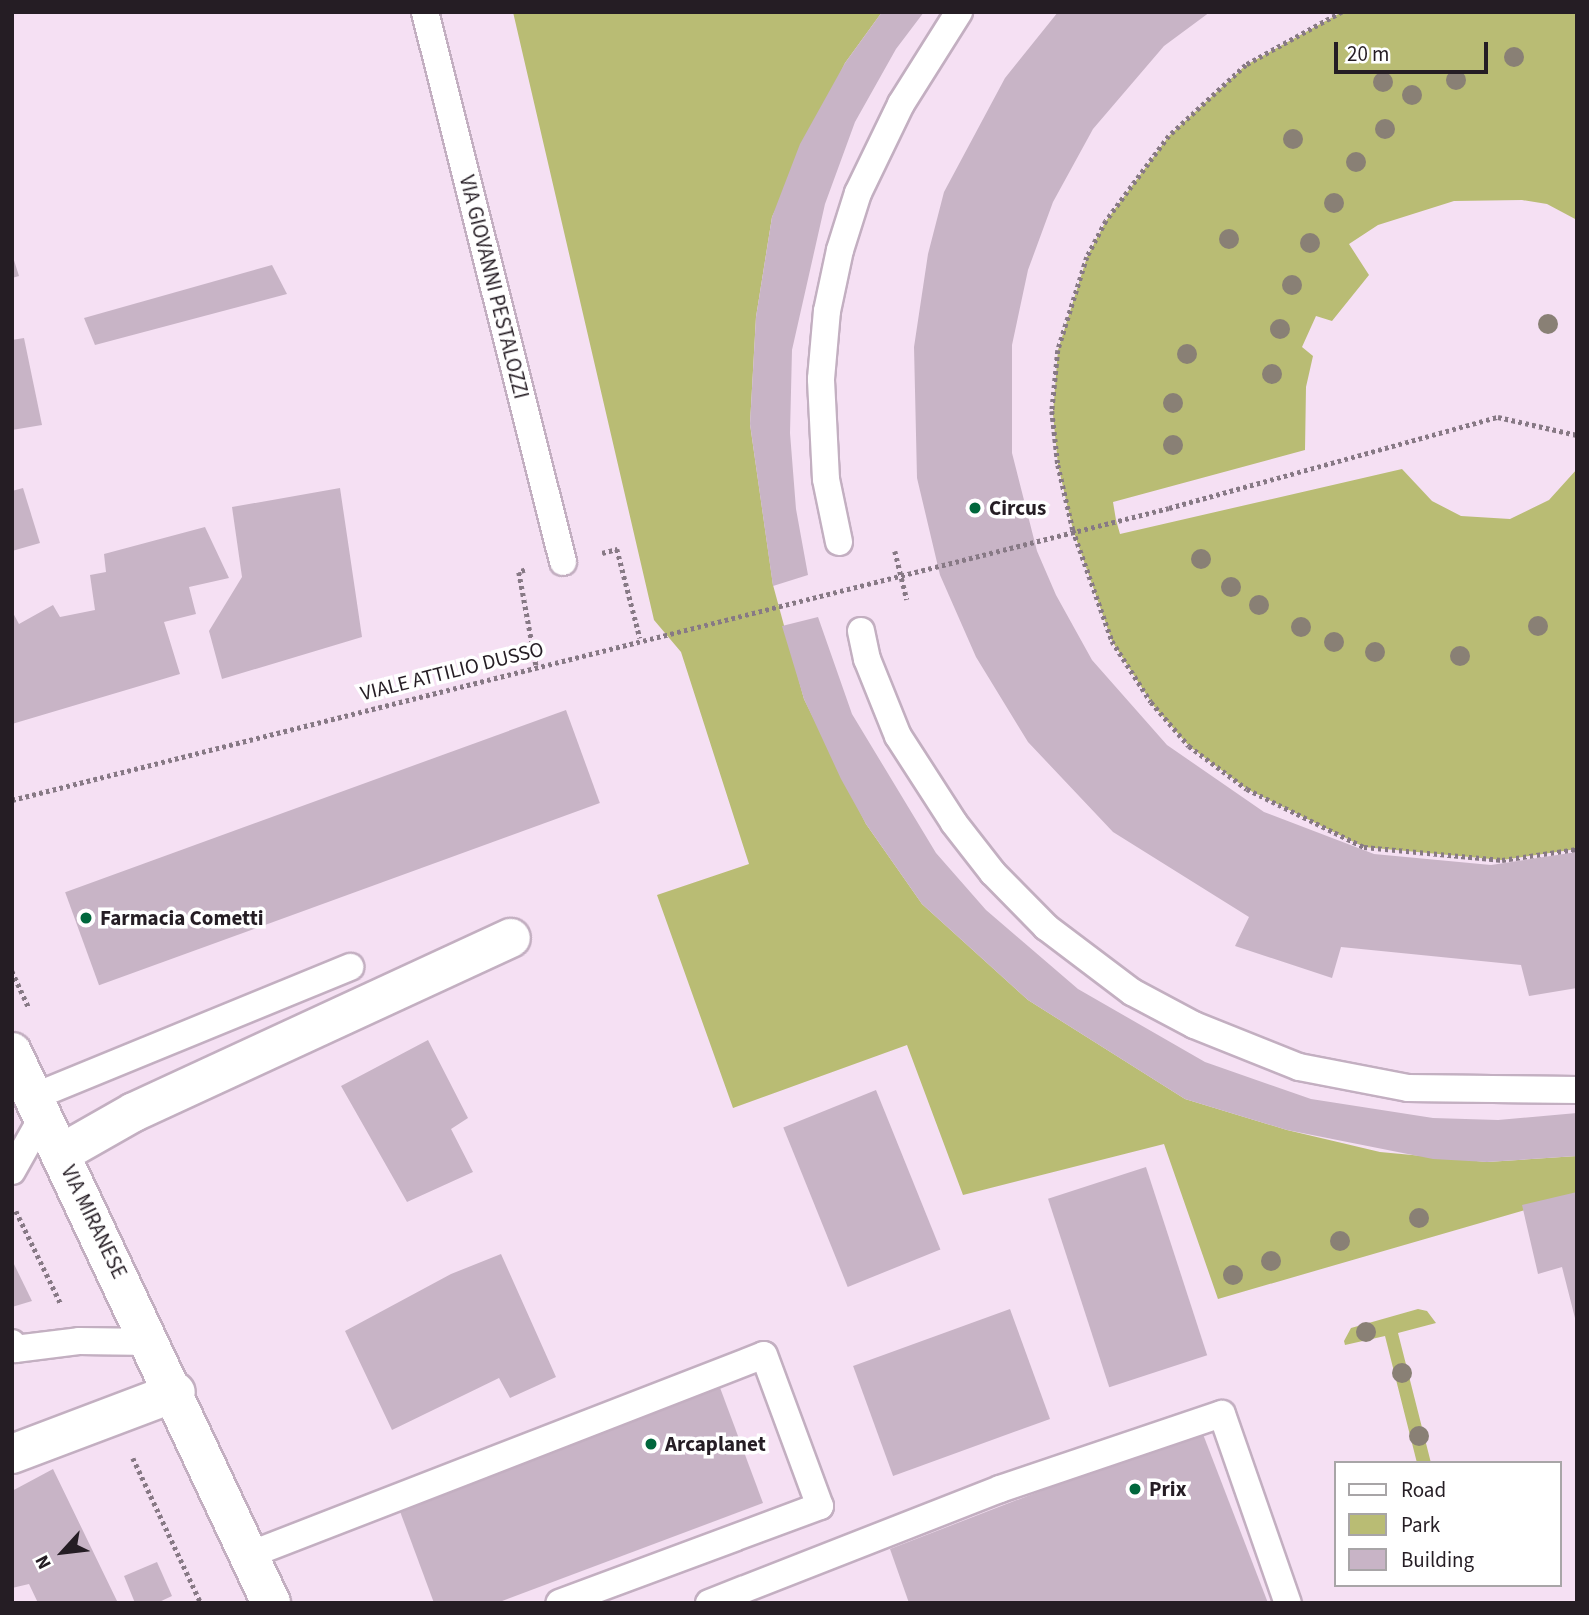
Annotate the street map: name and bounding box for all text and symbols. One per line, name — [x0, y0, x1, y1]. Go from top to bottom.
scale bar — [1337, 28, 1491, 72]
text: 20 m — [1347, 39, 1389, 69]
street label: VIA GIOVANNI PESTALOZZI — [454, 173, 534, 401]
place label: Circus — [989, 495, 1046, 521]
marker: Circus — [967, 500, 983, 516]
street label: VIALE ATTILIO DUSSO — [358, 636, 546, 706]
place label: Farmacia Cometti — [100, 905, 264, 931]
marker: Farmacia Cometti — [78, 910, 94, 926]
street label: VIA MIRANESE — [56, 1161, 132, 1283]
place label: Arcaplanet — [665, 1431, 766, 1457]
marker: Arcaplanet — [643, 1436, 659, 1452]
legend — [1334, 1461, 1561, 1587]
text: Road — [1401, 1475, 1446, 1505]
place label: Prix — [1149, 1476, 1186, 1502]
marker: Prix — [1127, 1481, 1143, 1497]
text: Park — [1401, 1510, 1440, 1540]
north arrow — [28, 1517, 98, 1587]
text: Building — [1401, 1545, 1474, 1575]
text: N — [29, 1550, 59, 1574]

